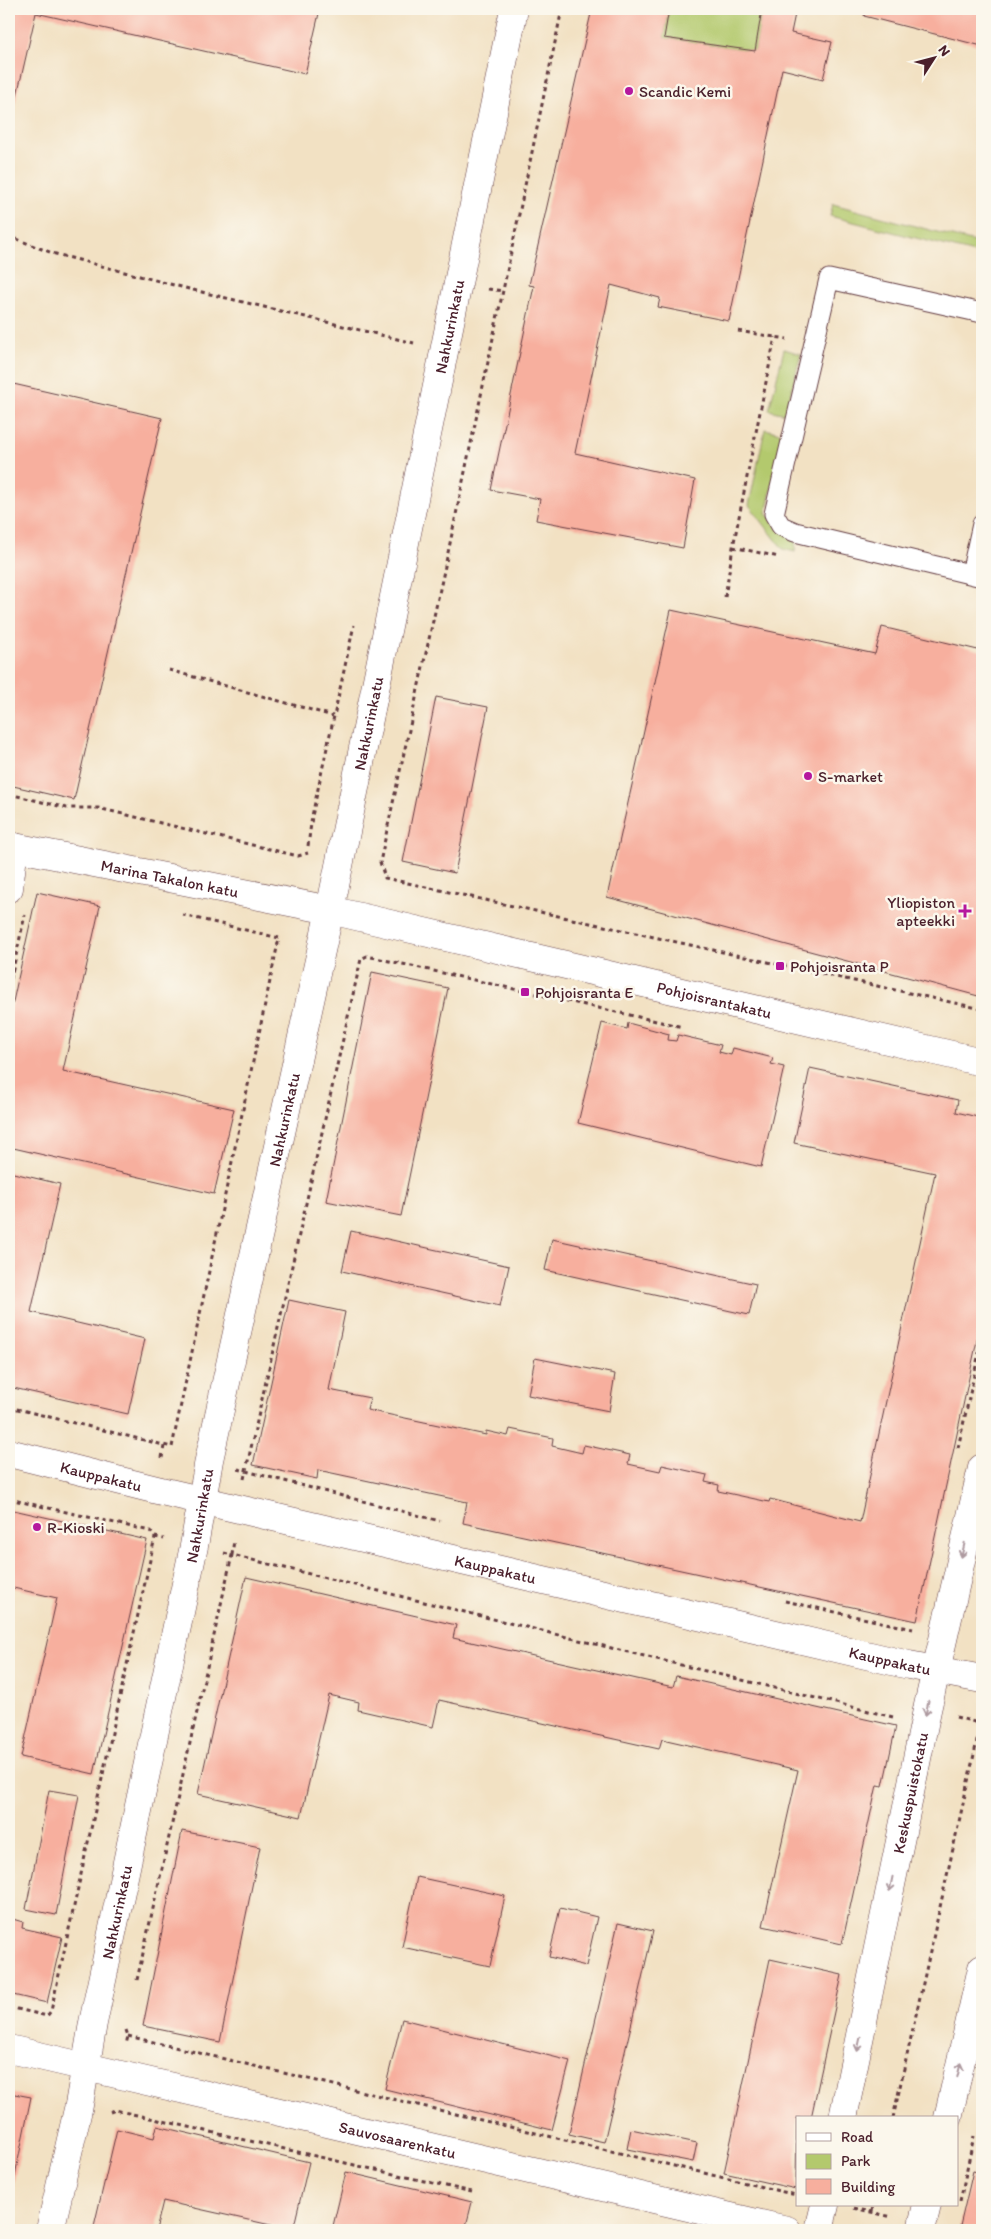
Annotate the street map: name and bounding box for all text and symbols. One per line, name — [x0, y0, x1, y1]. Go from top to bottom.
north arrow — [908, 32, 958, 82]
text: N — [934, 42, 954, 59]
place label: Scandic Kemi — [639, 82, 731, 101]
marker: Scandic Kemi — [623, 85, 635, 97]
street label: Nahkurinkatu — [431, 278, 469, 375]
street label: Nahkurinkatu — [350, 675, 388, 772]
place label: S-market — [818, 767, 883, 786]
marker: S-market — [802, 770, 814, 782]
street label: Marina Takalon katu — [99, 856, 240, 902]
place label: Yliopiston apteekki — [887, 893, 955, 930]
marker: Yliopiston apteekki — [959, 905, 971, 917]
place label: Pohjoisranta P — [790, 957, 889, 976]
marker: Pohjoisranta P — [774, 960, 786, 972]
street label: Pohjoisrantakatu — [655, 978, 774, 1023]
place label: Pohjoisranta E — [535, 983, 634, 1002]
marker: Pohjoisranta E — [519, 986, 531, 998]
street label: Nahkurinkatu — [265, 1071, 304, 1168]
street label: Kauppakatu — [58, 1457, 144, 1496]
street label: Nahkurinkatu — [182, 1467, 217, 1565]
place label: R-Kioski — [47, 1518, 105, 1537]
marker: R-Kioski — [31, 1521, 43, 1533]
one-way arrow — [958, 1541, 967, 1557]
street label: Kauppakatu — [453, 1551, 538, 1588]
street label: Kauppakatu — [847, 1642, 933, 1679]
one-way arrow — [922, 1700, 932, 1716]
street label: Keskuspuistokatu — [889, 1731, 932, 1855]
street label: Nahkurinkatu — [98, 1863, 136, 1961]
one-way arrow — [886, 1876, 895, 1892]
one-way arrow — [853, 2035, 863, 2051]
one-way arrow — [955, 2063, 964, 2079]
legend — [796, 2116, 958, 2206]
street label: Sauvosaarenkatu — [337, 2117, 458, 2163]
text: Road — [841, 2128, 874, 2146]
text: Park — [841, 2152, 871, 2170]
text: Building — [841, 2178, 895, 2196]

